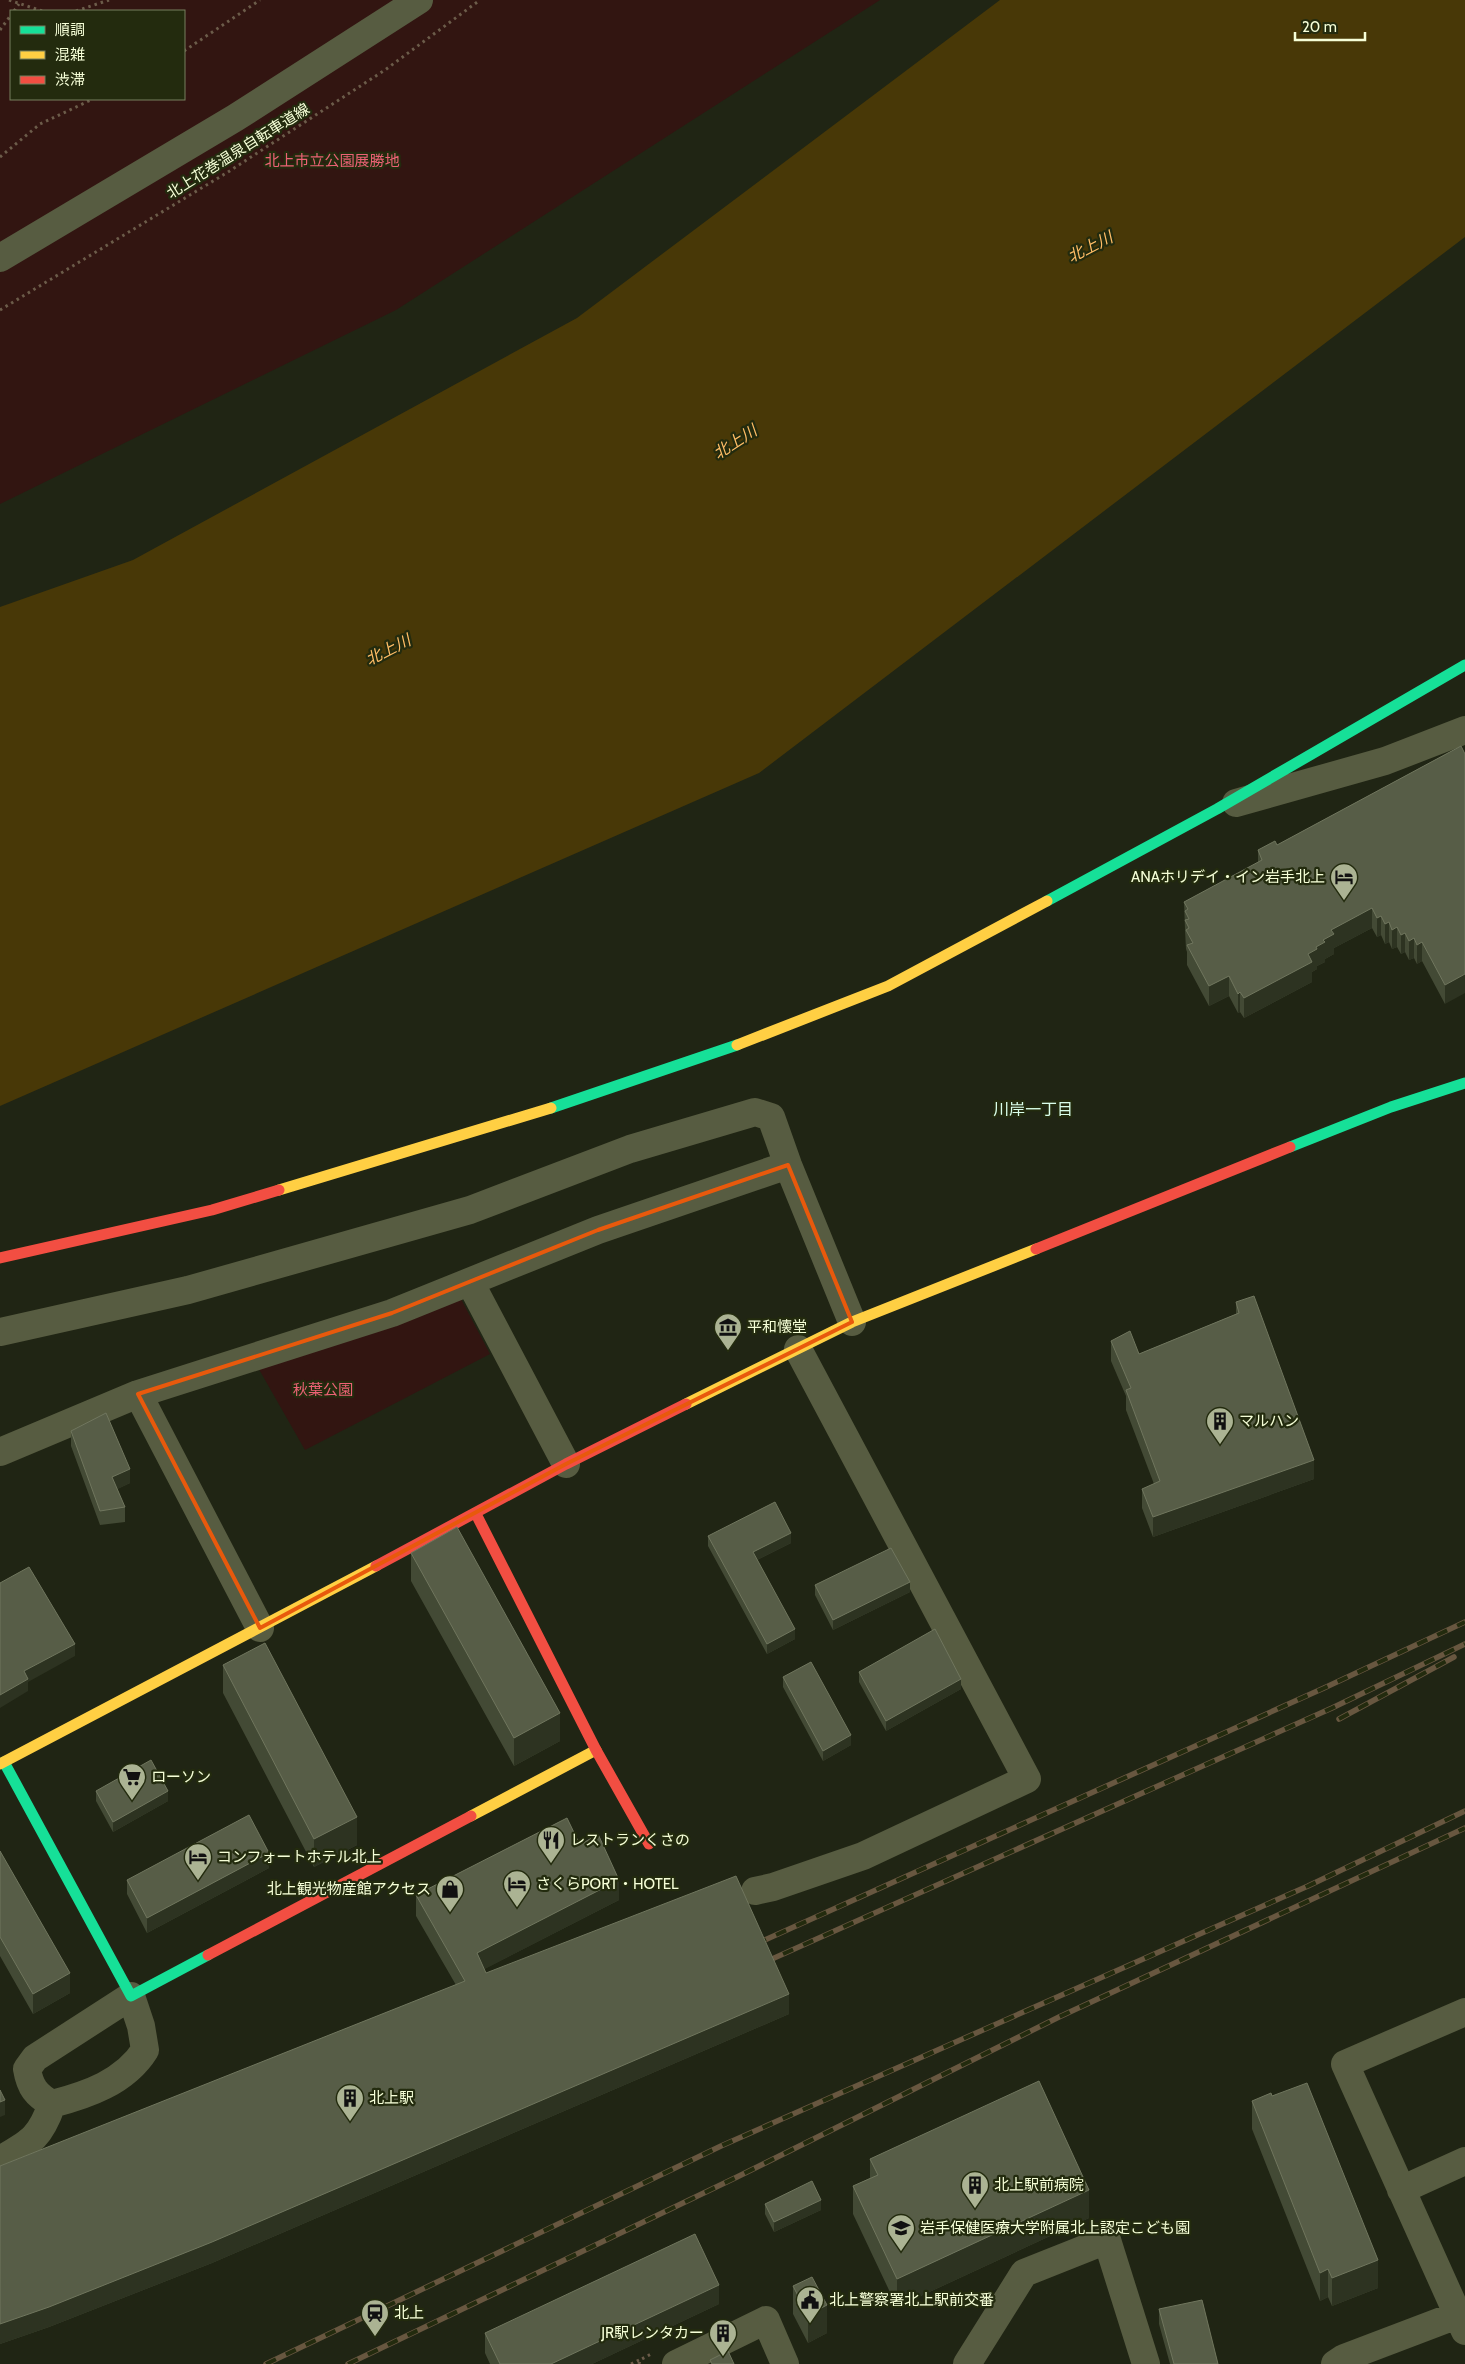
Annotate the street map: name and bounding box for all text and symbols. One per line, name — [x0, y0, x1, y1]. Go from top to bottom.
legend — [10, 10, 185, 100]
scale bar — [1295, 10, 1365, 42]
text: 20 m — [1302, 18, 1337, 36]
text: 順調 — [55, 21, 85, 39]
text: 混雑 — [55, 46, 85, 64]
text: 渋滞 — [55, 71, 85, 89]
street label: 北上花巻温泉自転車道線 — [163, 100, 313, 202]
park label: 北上市立公園展勝地 — [264, 152, 400, 170]
water label: 北上川 — [1064, 227, 1117, 266]
water label: 北上川 — [710, 420, 762, 463]
water label: 北上川 — [362, 630, 415, 669]
hotel icon: ANAホリデイ・イン岩手北上 — [1329, 862, 1359, 901]
place label: ANAホリデイ・イン岩手北上 — [1131, 868, 1325, 886]
district label: 川岸一丁目 — [993, 1100, 1073, 1119]
museum icon: 平和懐堂 — [713, 1312, 743, 1351]
place label: 平和懐堂 — [747, 1318, 807, 1336]
park label: 秋葉公園 — [293, 1381, 353, 1399]
building icon: マルハン — [1205, 1406, 1235, 1445]
place label: マルハン — [1239, 1412, 1299, 1430]
supermarket icon: ローソン — [117, 1762, 147, 1801]
place label: ローソン — [151, 1768, 211, 1786]
restaurant icon: レストランくさの — [536, 1825, 566, 1864]
place label: レストランくさの — [570, 1831, 690, 1849]
hotel icon: コンフォートホテル北上 — [183, 1842, 213, 1881]
place label: コンフォートホテル北上 — [217, 1848, 382, 1866]
hotel icon: さくらPORT・HOTEL — [502, 1869, 532, 1908]
shop icon: 北上観光物産館アクセス — [435, 1874, 465, 1913]
place label: さくらPORT・HOTEL — [536, 1875, 679, 1893]
place label: 北上観光物産館アクセス — [267, 1880, 431, 1898]
building icon: 北上駅 — [335, 2083, 365, 2122]
place label: 北上駅 — [369, 2089, 414, 2107]
building icon: 北上駅前病院 — [960, 2170, 990, 2209]
place label: 北上駅前病院 — [994, 2176, 1084, 2194]
school or university icon: 岩手保健医療大学附属北上認定こども園 — [886, 2213, 916, 2252]
place label: 岩手保健医療大学附属北上認定こども園 — [920, 2219, 1190, 2237]
public building icon: 北上警察署北上駅前交番 — [795, 2285, 825, 2324]
place label: 北上警察署北上駅前交番 — [829, 2291, 994, 2309]
station icon: 北上 — [360, 2298, 390, 2337]
place label: 北上 — [394, 2304, 424, 2322]
building icon: JR駅レンタカー — [708, 2318, 738, 2357]
place label: JR駅レンタカー — [600, 2324, 704, 2342]

